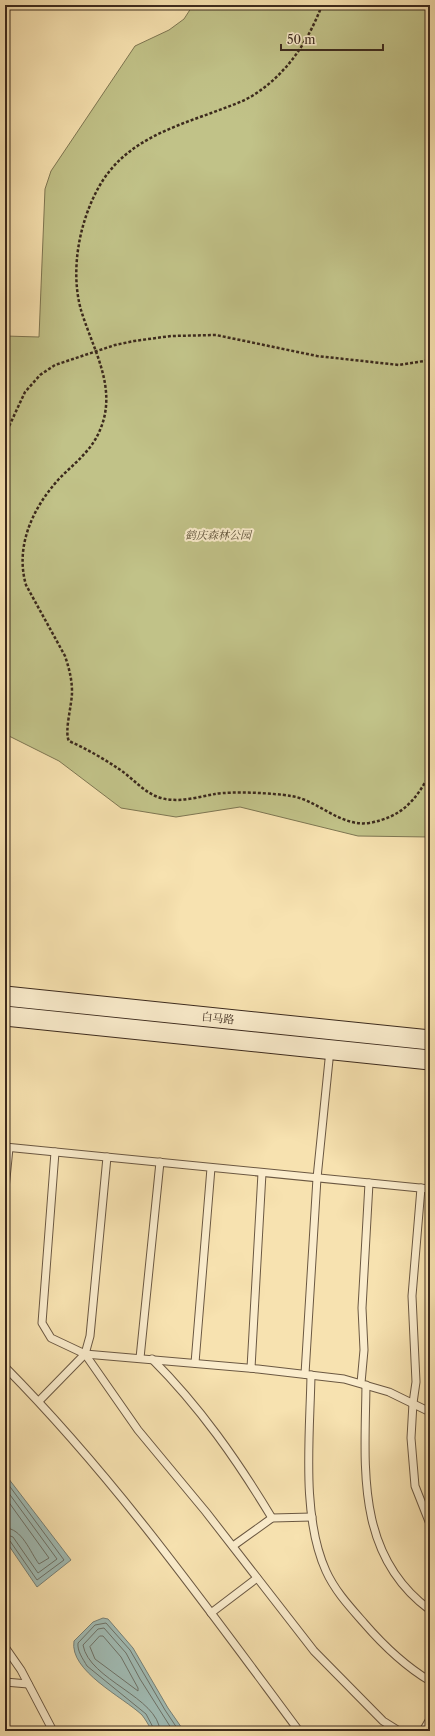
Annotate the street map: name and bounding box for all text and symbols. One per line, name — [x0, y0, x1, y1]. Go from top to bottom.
scale bar — [281, 26, 383, 52]
text: 50 m — [287, 32, 316, 47]
park label: 鹤庆森林公园 — [185, 528, 253, 542]
street label: 白马路 — [201, 1009, 235, 1027]

